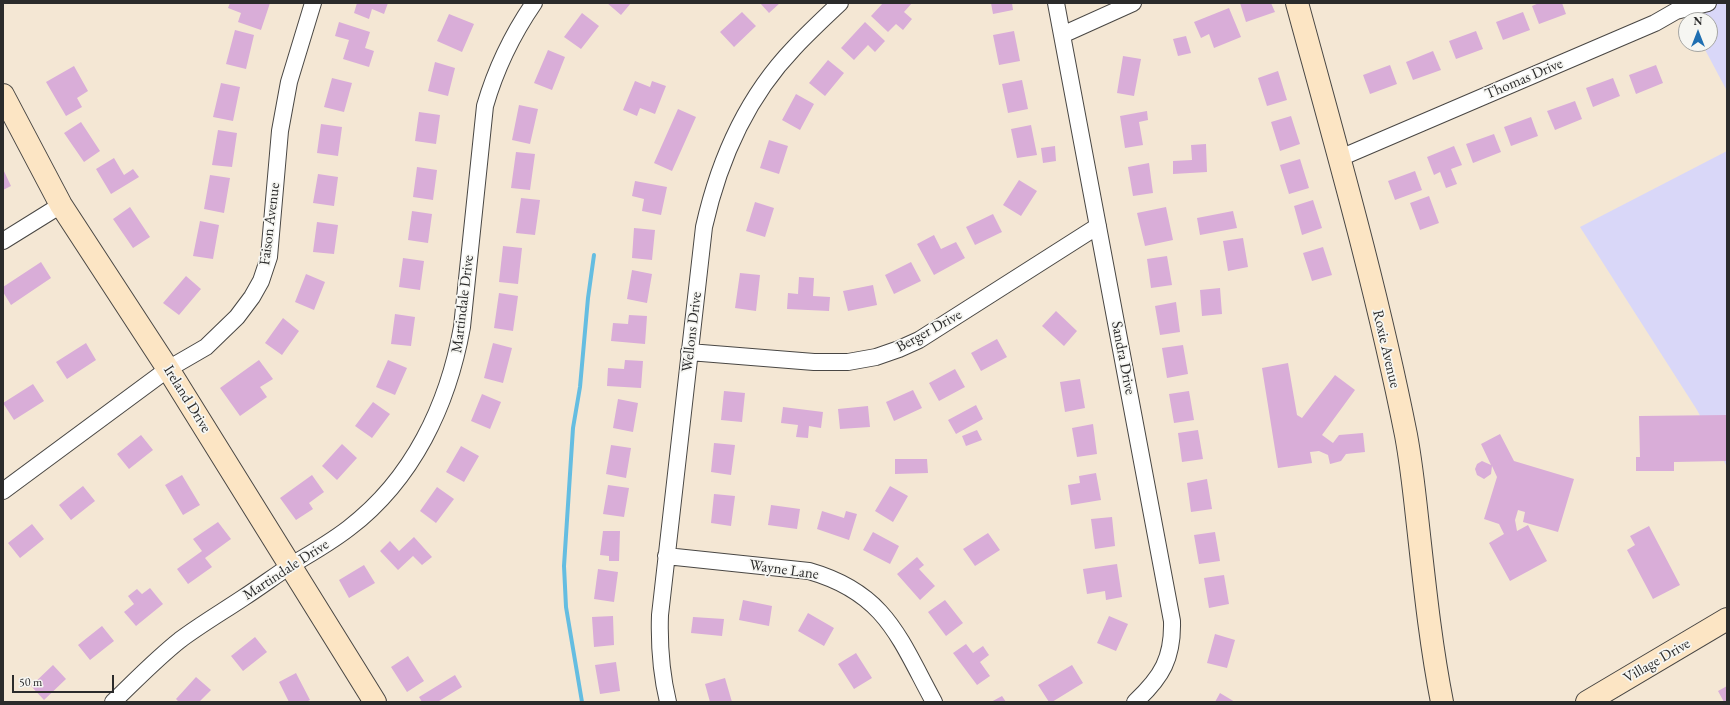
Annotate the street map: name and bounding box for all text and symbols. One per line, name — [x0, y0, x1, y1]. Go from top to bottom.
north arrow — [1678, 12, 1718, 52]
text: N — [1694, 14, 1702, 28]
street label: Thomas Drive — [1482, 55, 1566, 103]
street label: Faison Avenue — [256, 182, 284, 266]
street label: Martindale Drive — [448, 254, 478, 354]
street label: Wellons Drive — [678, 291, 706, 373]
street label: Berger Drive — [893, 306, 965, 356]
street label: Roxie Avenue — [1368, 308, 1404, 390]
street label: Sandra Drive — [1107, 320, 1139, 396]
street label: Ireland Drive — [159, 362, 215, 436]
street label: Martindale Drive — [240, 536, 332, 604]
street label: Wayne Lane — [748, 556, 820, 584]
street label: Village Drive — [1620, 635, 1694, 687]
scale bar — [14, 667, 116, 693]
text: 50 m — [19, 674, 42, 690]

